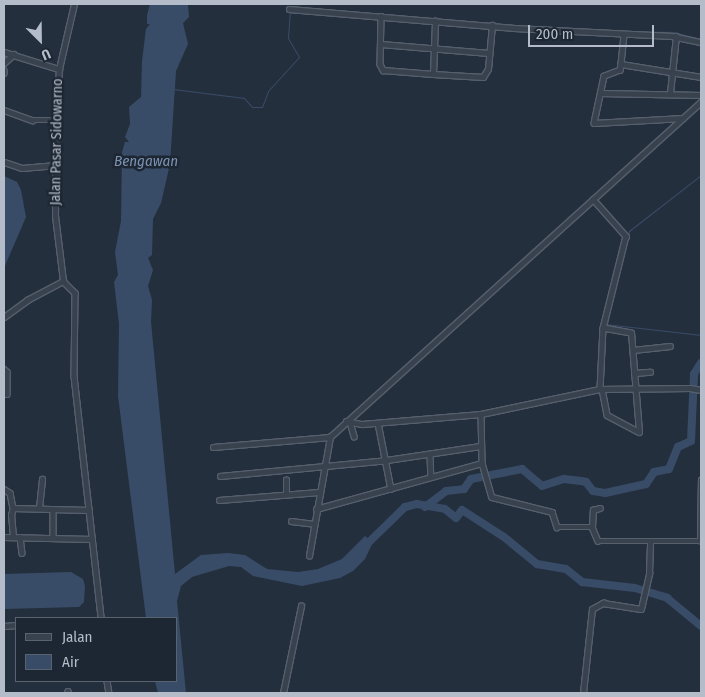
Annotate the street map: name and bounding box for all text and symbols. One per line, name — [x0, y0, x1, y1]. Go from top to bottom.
north arrow — [15, 15, 65, 65]
scale bar — [530, 15, 656, 47]
text: 200 m — [536, 25, 573, 43]
text: U — [39, 45, 53, 64]
street label: Jalan Pasar Sidowarno — [47, 78, 67, 206]
water label: Bengawan — [114, 153, 178, 171]
legend — [15, 617, 178, 682]
text: Jalan — [62, 628, 92, 646]
text: Air — [62, 653, 79, 671]

